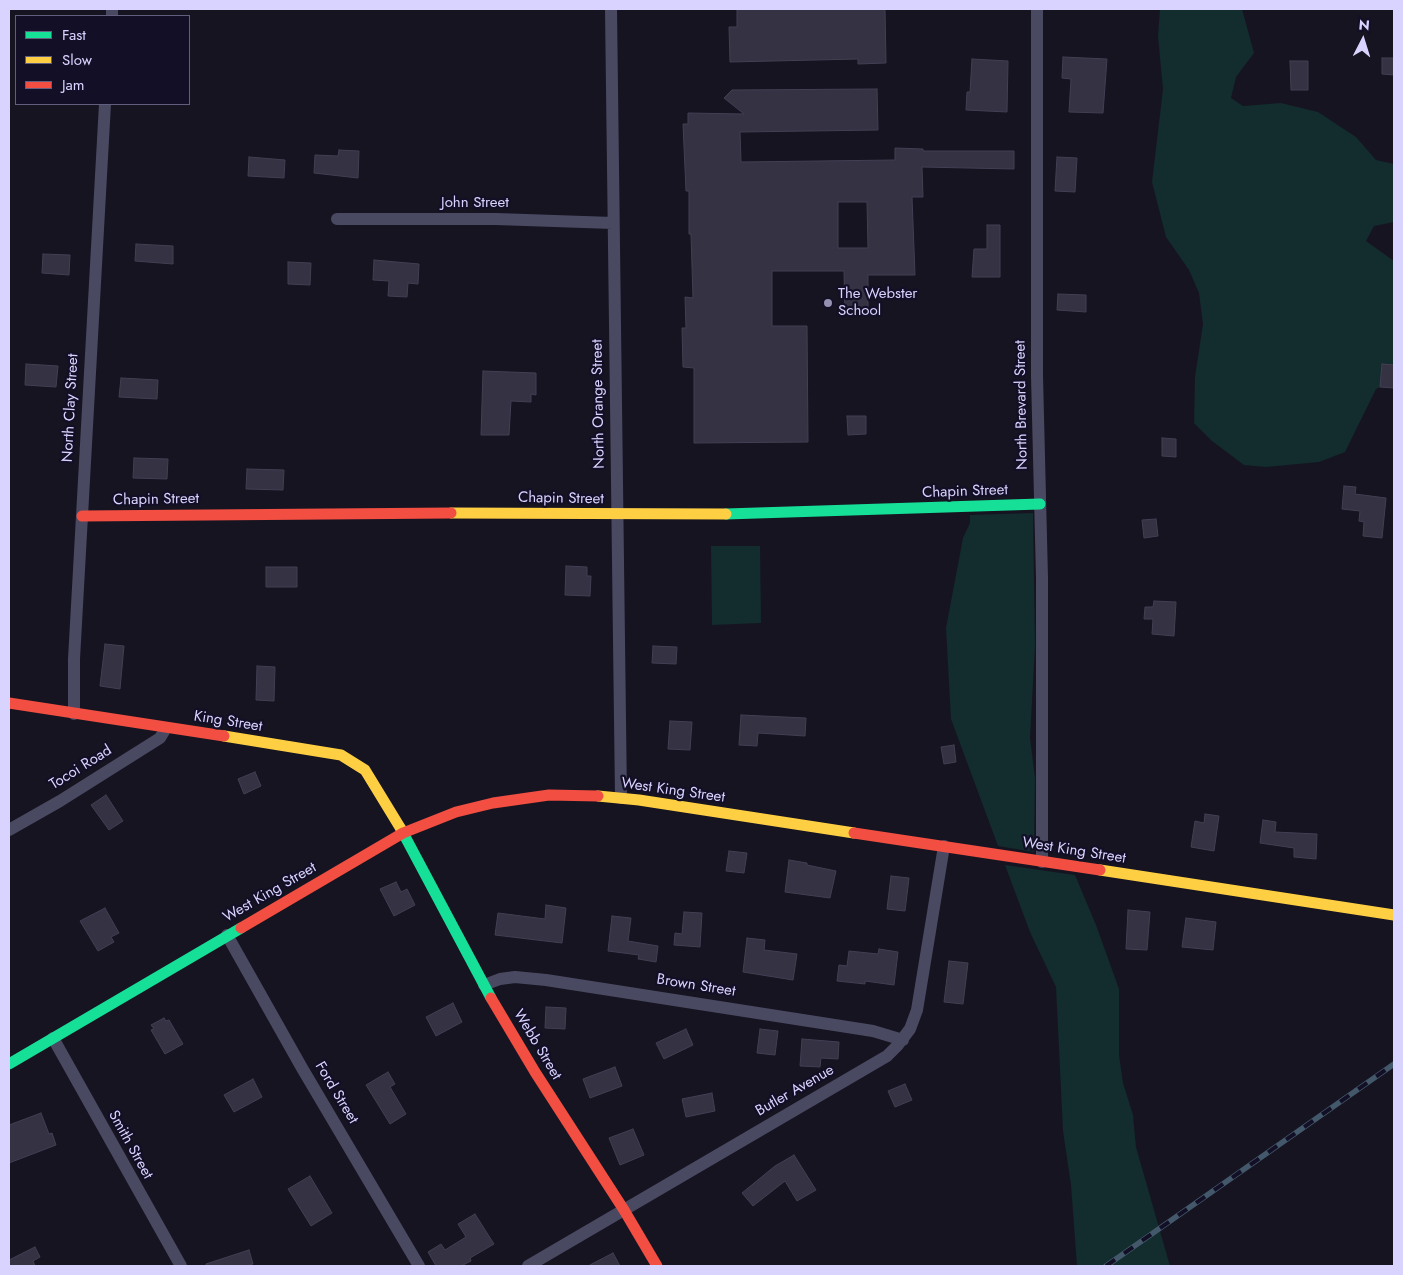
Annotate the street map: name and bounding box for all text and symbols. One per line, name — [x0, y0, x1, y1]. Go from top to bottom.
legend — [15, 15, 190, 105]
north arrow — [1338, 15, 1388, 65]
text: N — [1358, 15, 1371, 36]
text: Fast — [62, 24, 86, 46]
text: Slow — [62, 49, 92, 71]
text: Jam — [62, 74, 85, 96]
street label: John Street — [441, 194, 509, 212]
place label: The Webster School — [838, 285, 918, 320]
marker: The Webster School — [822, 297, 834, 309]
street label: North Orange Street — [589, 339, 609, 469]
street label: North Brevard Street — [1012, 340, 1032, 470]
street label: North Clay Street — [59, 353, 83, 463]
street label: Chapin Street — [922, 482, 1008, 502]
street label: Chapin Street — [518, 489, 604, 509]
street label: Chapin Street — [113, 490, 199, 510]
street label: King Street — [192, 708, 264, 736]
street label: Tocoi Road — [47, 742, 115, 794]
street label: West King Street — [620, 775, 726, 807]
street label: West King Street — [1021, 834, 1127, 868]
street label: West King Street — [220, 859, 320, 927]
street label: Brown Street — [655, 971, 737, 1001]
street label: Webb Street — [509, 1007, 565, 1083]
street label: Ford Street — [310, 1059, 362, 1127]
street label: Butler Avenue — [753, 1061, 837, 1121]
street label: Smith Street — [104, 1108, 156, 1182]

